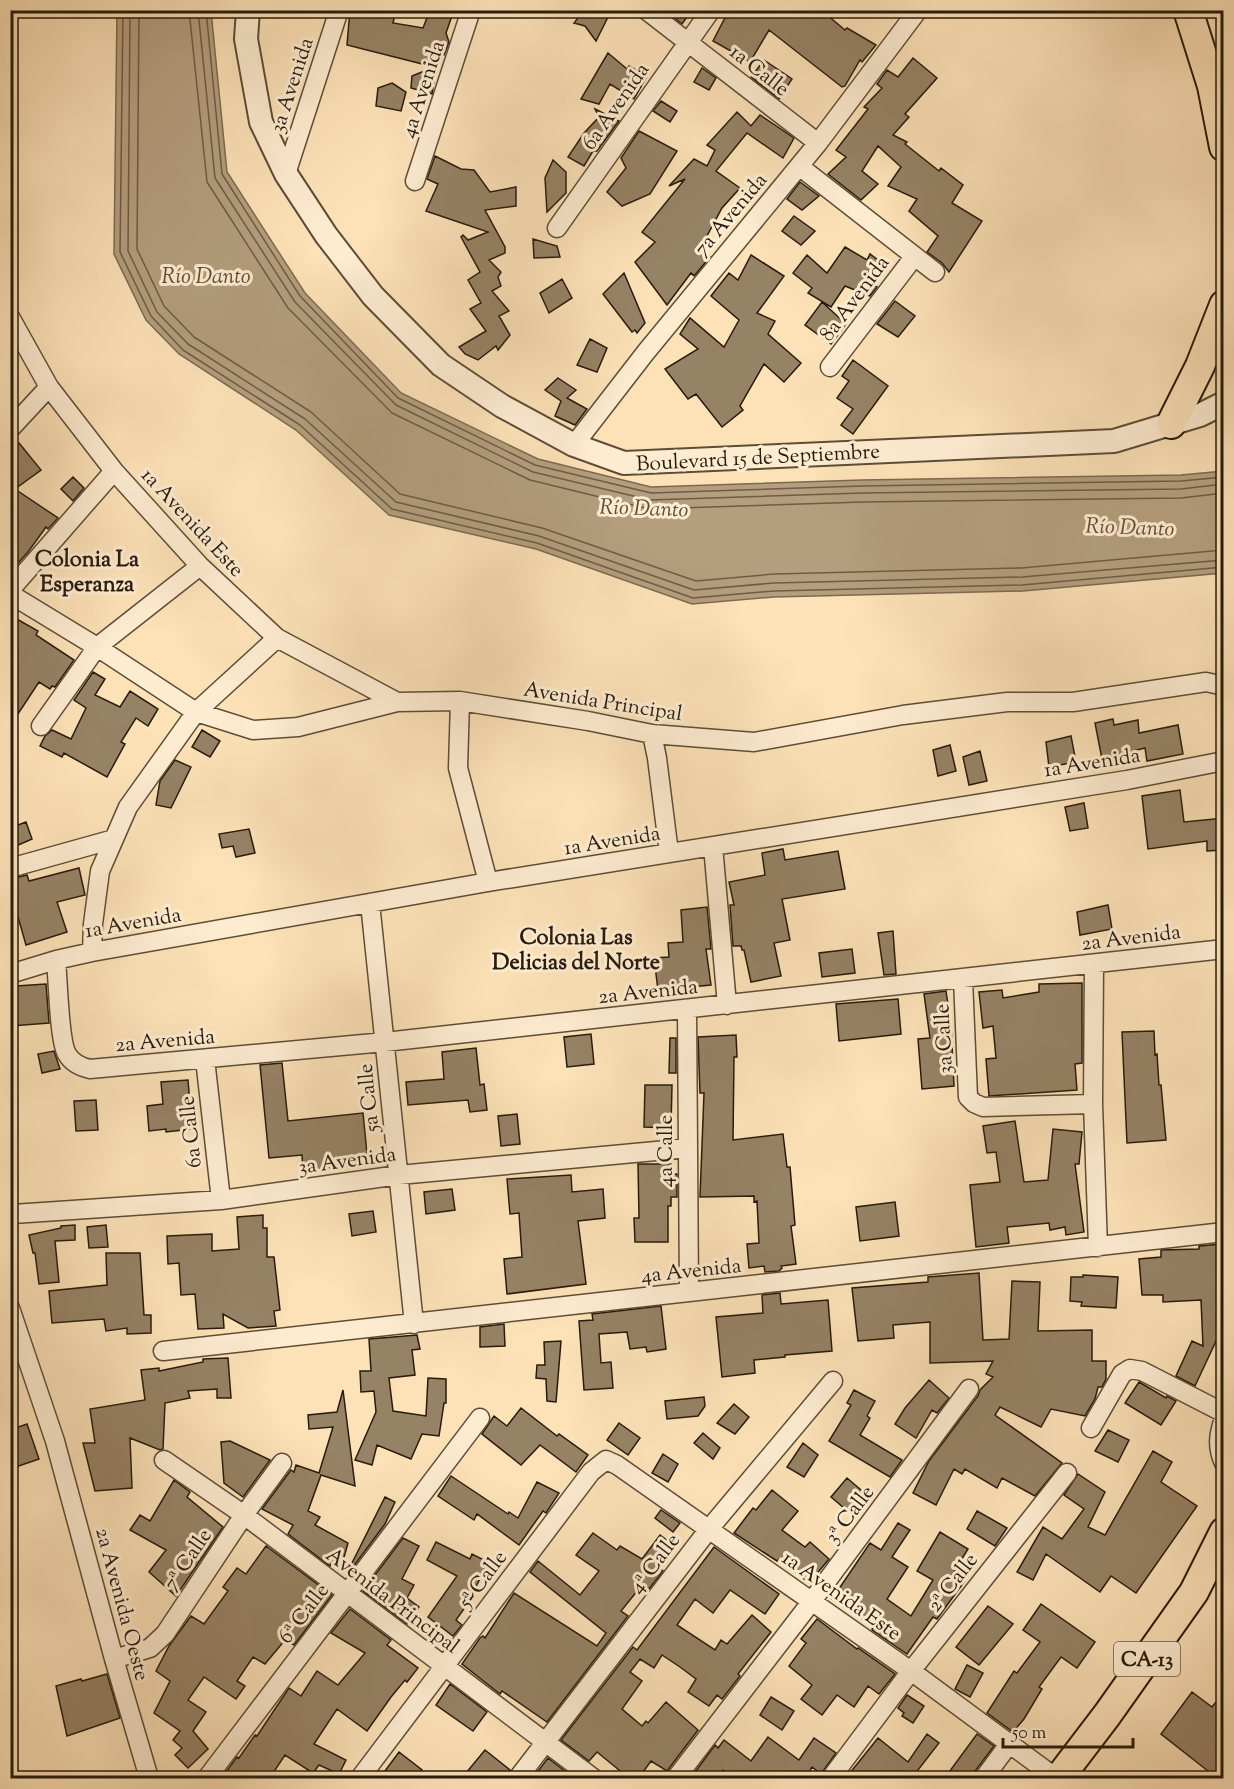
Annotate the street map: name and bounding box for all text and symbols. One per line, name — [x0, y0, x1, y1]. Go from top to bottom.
street label: 3a Avenida — [263, 34, 322, 137]
street label: 4a Avenida — [394, 37, 454, 142]
street label: 1a Calle — [722, 39, 795, 105]
street label: 6a Avenida — [576, 57, 658, 157]
street label: 7a Avenida — [688, 167, 776, 263]
street label: 8a Avenida — [813, 250, 898, 348]
water label: Río Danto — [162, 262, 251, 294]
street label: Boulevard 15 de Septiembre — [635, 438, 881, 480]
street label: 1a Avenida Este — [133, 462, 250, 585]
water label: Río Danto — [599, 492, 689, 528]
water label: Río Danto — [1085, 511, 1175, 547]
district label: Colonia La Esperanza — [35, 545, 140, 602]
street label: Avenida Principal — [521, 676, 684, 730]
street label: 1a Avenida — [1042, 742, 1143, 786]
street label: 1a Avenida — [562, 820, 663, 864]
street label: 1a Avenida — [83, 901, 184, 947]
street label: 2a Avenida — [1080, 918, 1183, 960]
district label: Colonia Las Delicias del Norte — [492, 923, 660, 980]
street label: 2a Avenida — [597, 973, 700, 1013]
street label: 3a Calle — [928, 1003, 962, 1075]
street label: 2a Avenida — [114, 1023, 217, 1061]
street label: 5a Calle — [351, 1062, 389, 1135]
street label: 6a Calle — [173, 1094, 211, 1169]
street label: 4a Calle — [652, 1115, 682, 1187]
street label: 3a Avenida — [296, 1140, 398, 1184]
street label: 4a Avenida — [640, 1252, 743, 1292]
street label: 3ª Calle — [819, 1480, 883, 1551]
street label: 7ª Calle — [157, 1523, 220, 1597]
street label: 2a Avenida Oeste — [86, 1525, 156, 1684]
street label: 4ª Calle — [623, 1528, 688, 1601]
street label: Avenida Principal — [319, 1541, 465, 1662]
street label: 1a Avenida Este — [775, 1544, 907, 1649]
street label: 5ª Calle — [451, 1545, 515, 1616]
street label: 2ª Calle — [921, 1547, 986, 1619]
street label: 6ª Calle — [272, 1578, 337, 1651]
road number: CA-13 — [1114, 1642, 1180, 1676]
scale bar — [1003, 1711, 1134, 1749]
text: 50 m — [1011, 1721, 1047, 1747]

